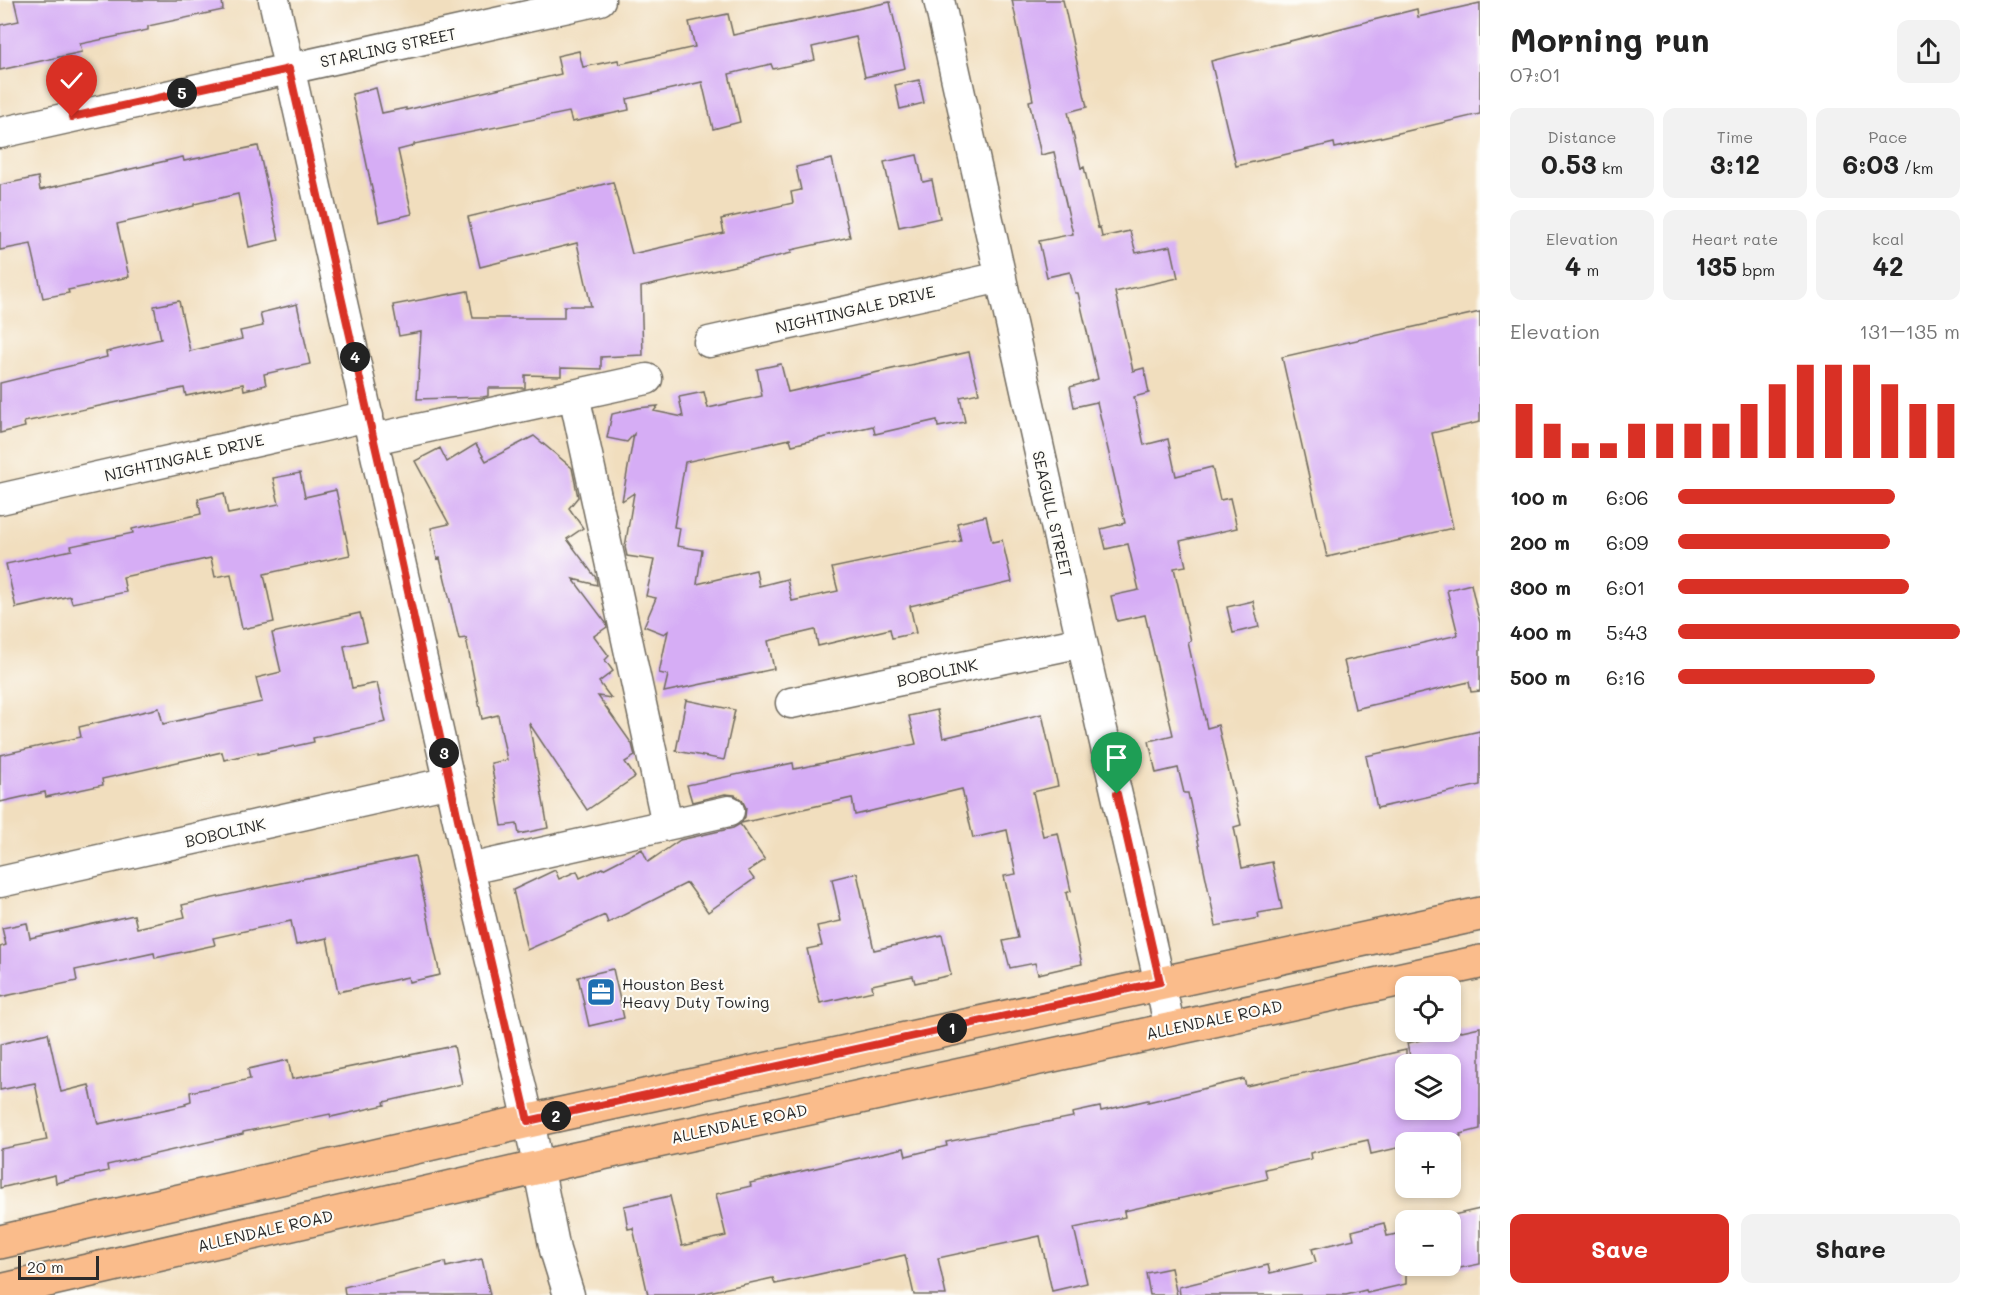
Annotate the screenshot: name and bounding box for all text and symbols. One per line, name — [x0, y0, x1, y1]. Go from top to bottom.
text: Morning run — [1510, 17, 1710, 60]
button: share — [1897, 20, 1960, 83]
street label: STARLING STREET — [318, 22, 458, 72]
pin — [46, 55, 97, 117]
text: 07:01 — [1510, 61, 1561, 87]
icon: check — [55, 64, 88, 97]
pin: 5 — [167, 78, 197, 108]
text: 5 — [177, 82, 187, 103]
text: Distance — [1548, 126, 1616, 147]
text: Time — [1717, 126, 1753, 147]
text: Pace — [1868, 126, 1908, 147]
text: 0.53 — [1541, 147, 1597, 181]
text: 3:12 — [1710, 147, 1760, 181]
text: 6:03 — [1842, 147, 1899, 181]
text: km — [1597, 157, 1623, 178]
text: /km — [1899, 157, 1934, 178]
text: Elevation — [1546, 228, 1618, 249]
text: Heart rate — [1692, 228, 1778, 249]
text: kcal — [1872, 228, 1904, 249]
text: 4 — [1565, 249, 1581, 283]
text: 135 — [1695, 249, 1737, 283]
text: 42 — [1872, 249, 1904, 283]
text: m — [1581, 259, 1599, 280]
text: bpm — [1737, 259, 1775, 280]
street label: NIGHTINGALE DRIVE — [773, 280, 937, 338]
text: Elevation — [1510, 318, 1600, 344]
text: 131–135 m — [1859, 318, 1960, 344]
pin: 4 — [340, 342, 370, 372]
text: 4 — [350, 346, 360, 367]
street label: NIGHTINGALE DRIVE — [102, 428, 266, 486]
street label: SEAGULL STREET — [1028, 449, 1078, 579]
text: 100 m — [1510, 484, 1568, 510]
text: 6:06 — [1606, 484, 1649, 510]
text: 200 m — [1510, 529, 1570, 555]
text: 6:09 — [1606, 529, 1648, 555]
text: 300 m — [1510, 574, 1571, 600]
text: 6:01 — [1606, 574, 1646, 600]
text: 400 m — [1510, 619, 1571, 645]
text: 5:43 — [1606, 619, 1647, 645]
street label: BOBOLINK — [895, 653, 980, 691]
text: 500 m — [1510, 664, 1570, 690]
text: 6:16 — [1606, 664, 1645, 690]
pin — [1091, 732, 1142, 794]
pin: 3 — [429, 738, 459, 768]
icon: arrive — [1100, 741, 1133, 774]
text: 3 — [439, 742, 449, 763]
street label: BOBOLINK — [183, 812, 268, 851]
place label: Houston Best Heavy Duty Towing — [622, 973, 769, 1012]
office icon: Houston Best Heavy Duty Towing — [585, 976, 617, 1008]
map controls — [1395, 976, 1461, 1276]
button: locate — [1395, 976, 1461, 1042]
street label: ALLENDALE ROAD — [1144, 994, 1284, 1044]
pin: 1 — [937, 1013, 967, 1043]
text: 1 — [948, 1017, 956, 1038]
button: layers — [1395, 1054, 1461, 1120]
street label: ALLENDALE ROAD — [669, 1098, 809, 1148]
pin: 2 — [541, 1101, 571, 1131]
text: 2 — [552, 1105, 560, 1126]
button: + — [1395, 1132, 1461, 1198]
street label: ALLENDALE ROAD — [195, 1204, 335, 1256]
button: − — [1395, 1210, 1461, 1276]
button: Save — [1510, 1214, 1729, 1283]
button: Share — [1741, 1214, 1960, 1283]
scale bar — [18, 1253, 99, 1280]
text: 20 m — [27, 1256, 64, 1277]

